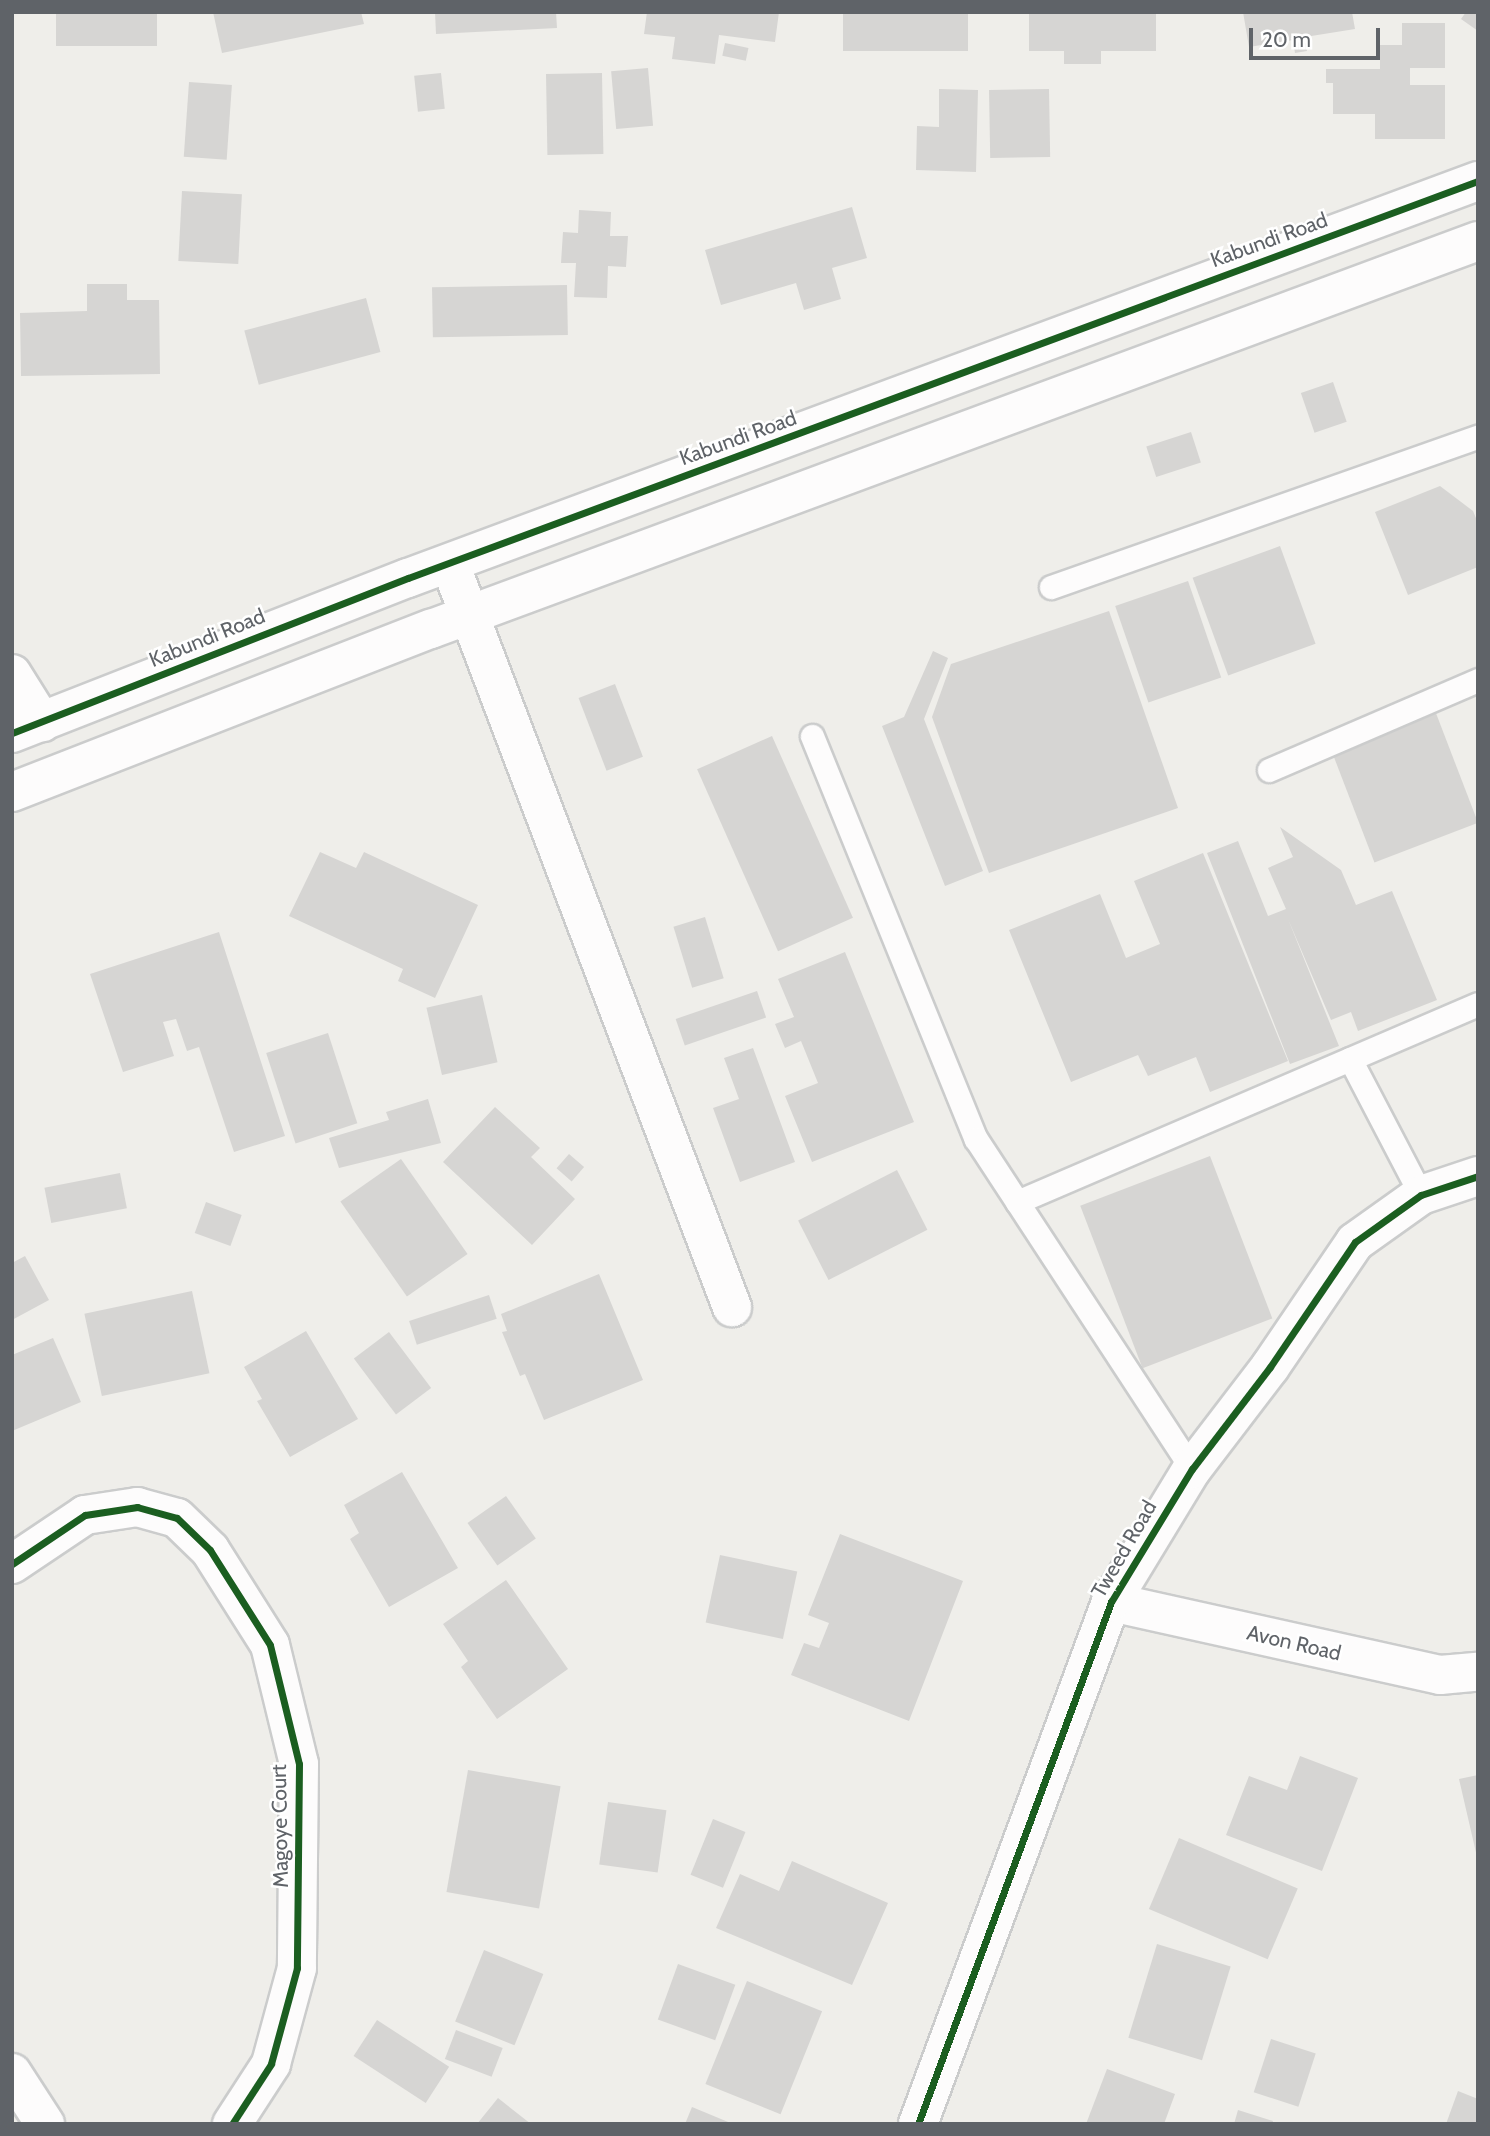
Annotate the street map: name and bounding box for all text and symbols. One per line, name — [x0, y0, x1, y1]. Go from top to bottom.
scale bar — [1252, 14, 1383, 58]
text: 20 m — [1262, 27, 1311, 52]
street label: Kabundi Road — [1207, 207, 1331, 273]
street label: Kabundi Road — [676, 405, 800, 471]
street label: Kabundi Road — [145, 603, 269, 673]
street label: Tweed Road — [1086, 1496, 1162, 1602]
street label: Avon Road — [1244, 1620, 1344, 1666]
street label: Magoye Court — [266, 1764, 294, 1888]

